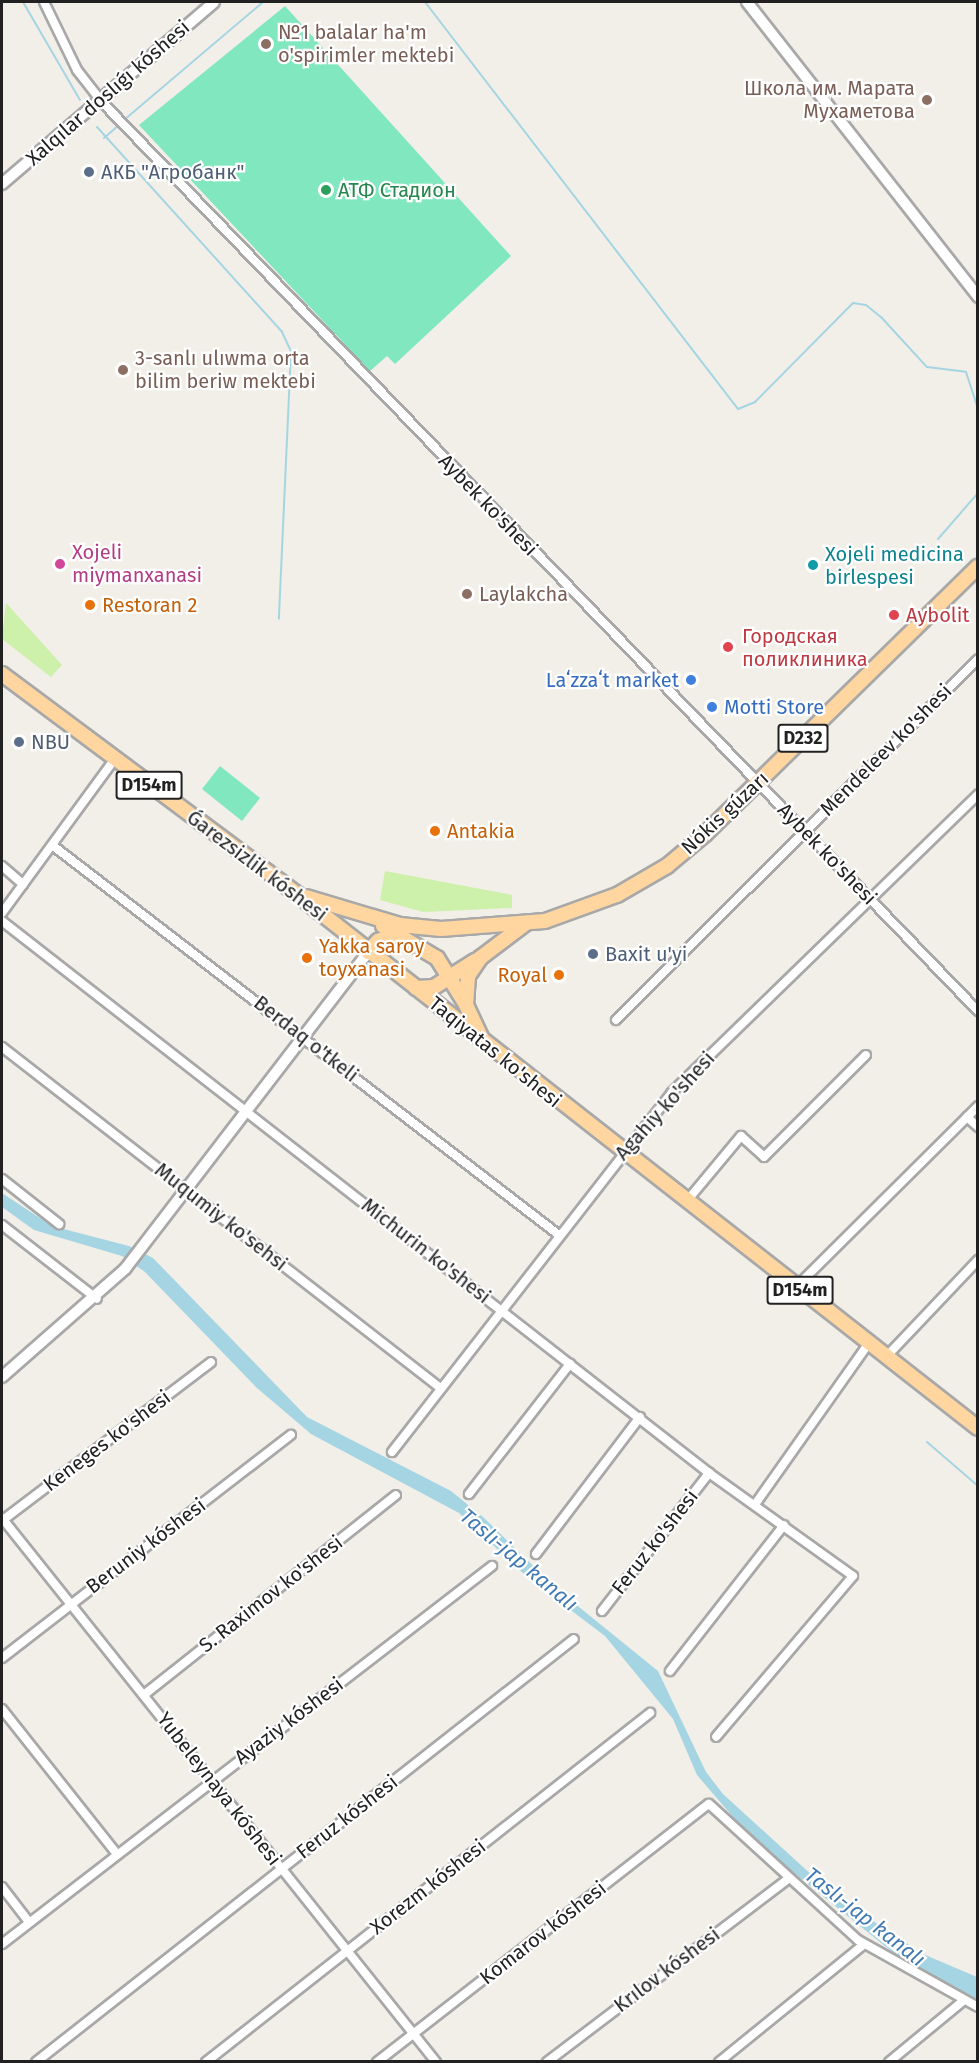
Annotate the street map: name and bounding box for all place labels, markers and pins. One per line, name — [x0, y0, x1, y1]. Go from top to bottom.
place label: №1 balalar ha'm o'spirimler mektebi — [278, 20, 454, 67]
marker: №1 balalar ha'm o'spirimler mektebi — [259, 37, 273, 51]
place label: Школа им. Марата Мухаметова — [744, 77, 915, 124]
marker: Школа им. Марата Мухаметова — [920, 93, 934, 107]
place label: АКБ "Агробанк" — [101, 160, 245, 184]
marker: АКБ "Агробанк" — [82, 165, 96, 179]
place label: АТФ Стадион — [338, 178, 456, 202]
marker: АТФ Стадион — [319, 183, 333, 197]
place label: 3-sanlı ulıwma orta bilim beriw mektebi — [135, 346, 316, 393]
marker: 3-sanlı ulıwma orta bilim beriw mektebi — [116, 363, 130, 377]
place label: Xojeli miymanxanasi — [72, 540, 202, 587]
place label: Xojeli medicina birlespesi — [825, 542, 964, 589]
marker: Xojeli miymanxanasi — [53, 557, 67, 571]
marker: Xojeli medicina birlespesi — [806, 558, 820, 572]
place label: Laylakcha — [479, 582, 568, 606]
marker: Laylakcha — [460, 587, 474, 601]
place label: Restoran 2 — [102, 593, 197, 617]
marker: Restoran 2 — [83, 598, 97, 612]
place label: Aybolit — [906, 603, 970, 627]
marker: Aybolit — [887, 608, 901, 622]
place label: Городская поликлиника — [742, 624, 868, 671]
marker: Городская поликлиника — [719, 638, 737, 656]
place label: Laʻzzaʻt market — [546, 668, 679, 692]
marker: Laʻzzaʻt market — [684, 673, 698, 687]
place label: Motti Store — [724, 695, 824, 719]
marker: Motti Store — [705, 700, 719, 714]
place label: NBU — [31, 730, 70, 754]
marker: NBU — [12, 735, 26, 749]
place label: Antakia — [447, 819, 515, 843]
marker: Antakia — [428, 824, 442, 838]
place label: Yakka saroy toyxanasi — [319, 934, 424, 981]
place label: Baxit u'yi — [605, 942, 687, 966]
marker: Baxit u'yi — [586, 947, 600, 961]
marker: Yakka saroy toyxanasi — [300, 951, 314, 965]
place label: Royal — [498, 963, 547, 987]
marker: Royal — [552, 968, 566, 982]

